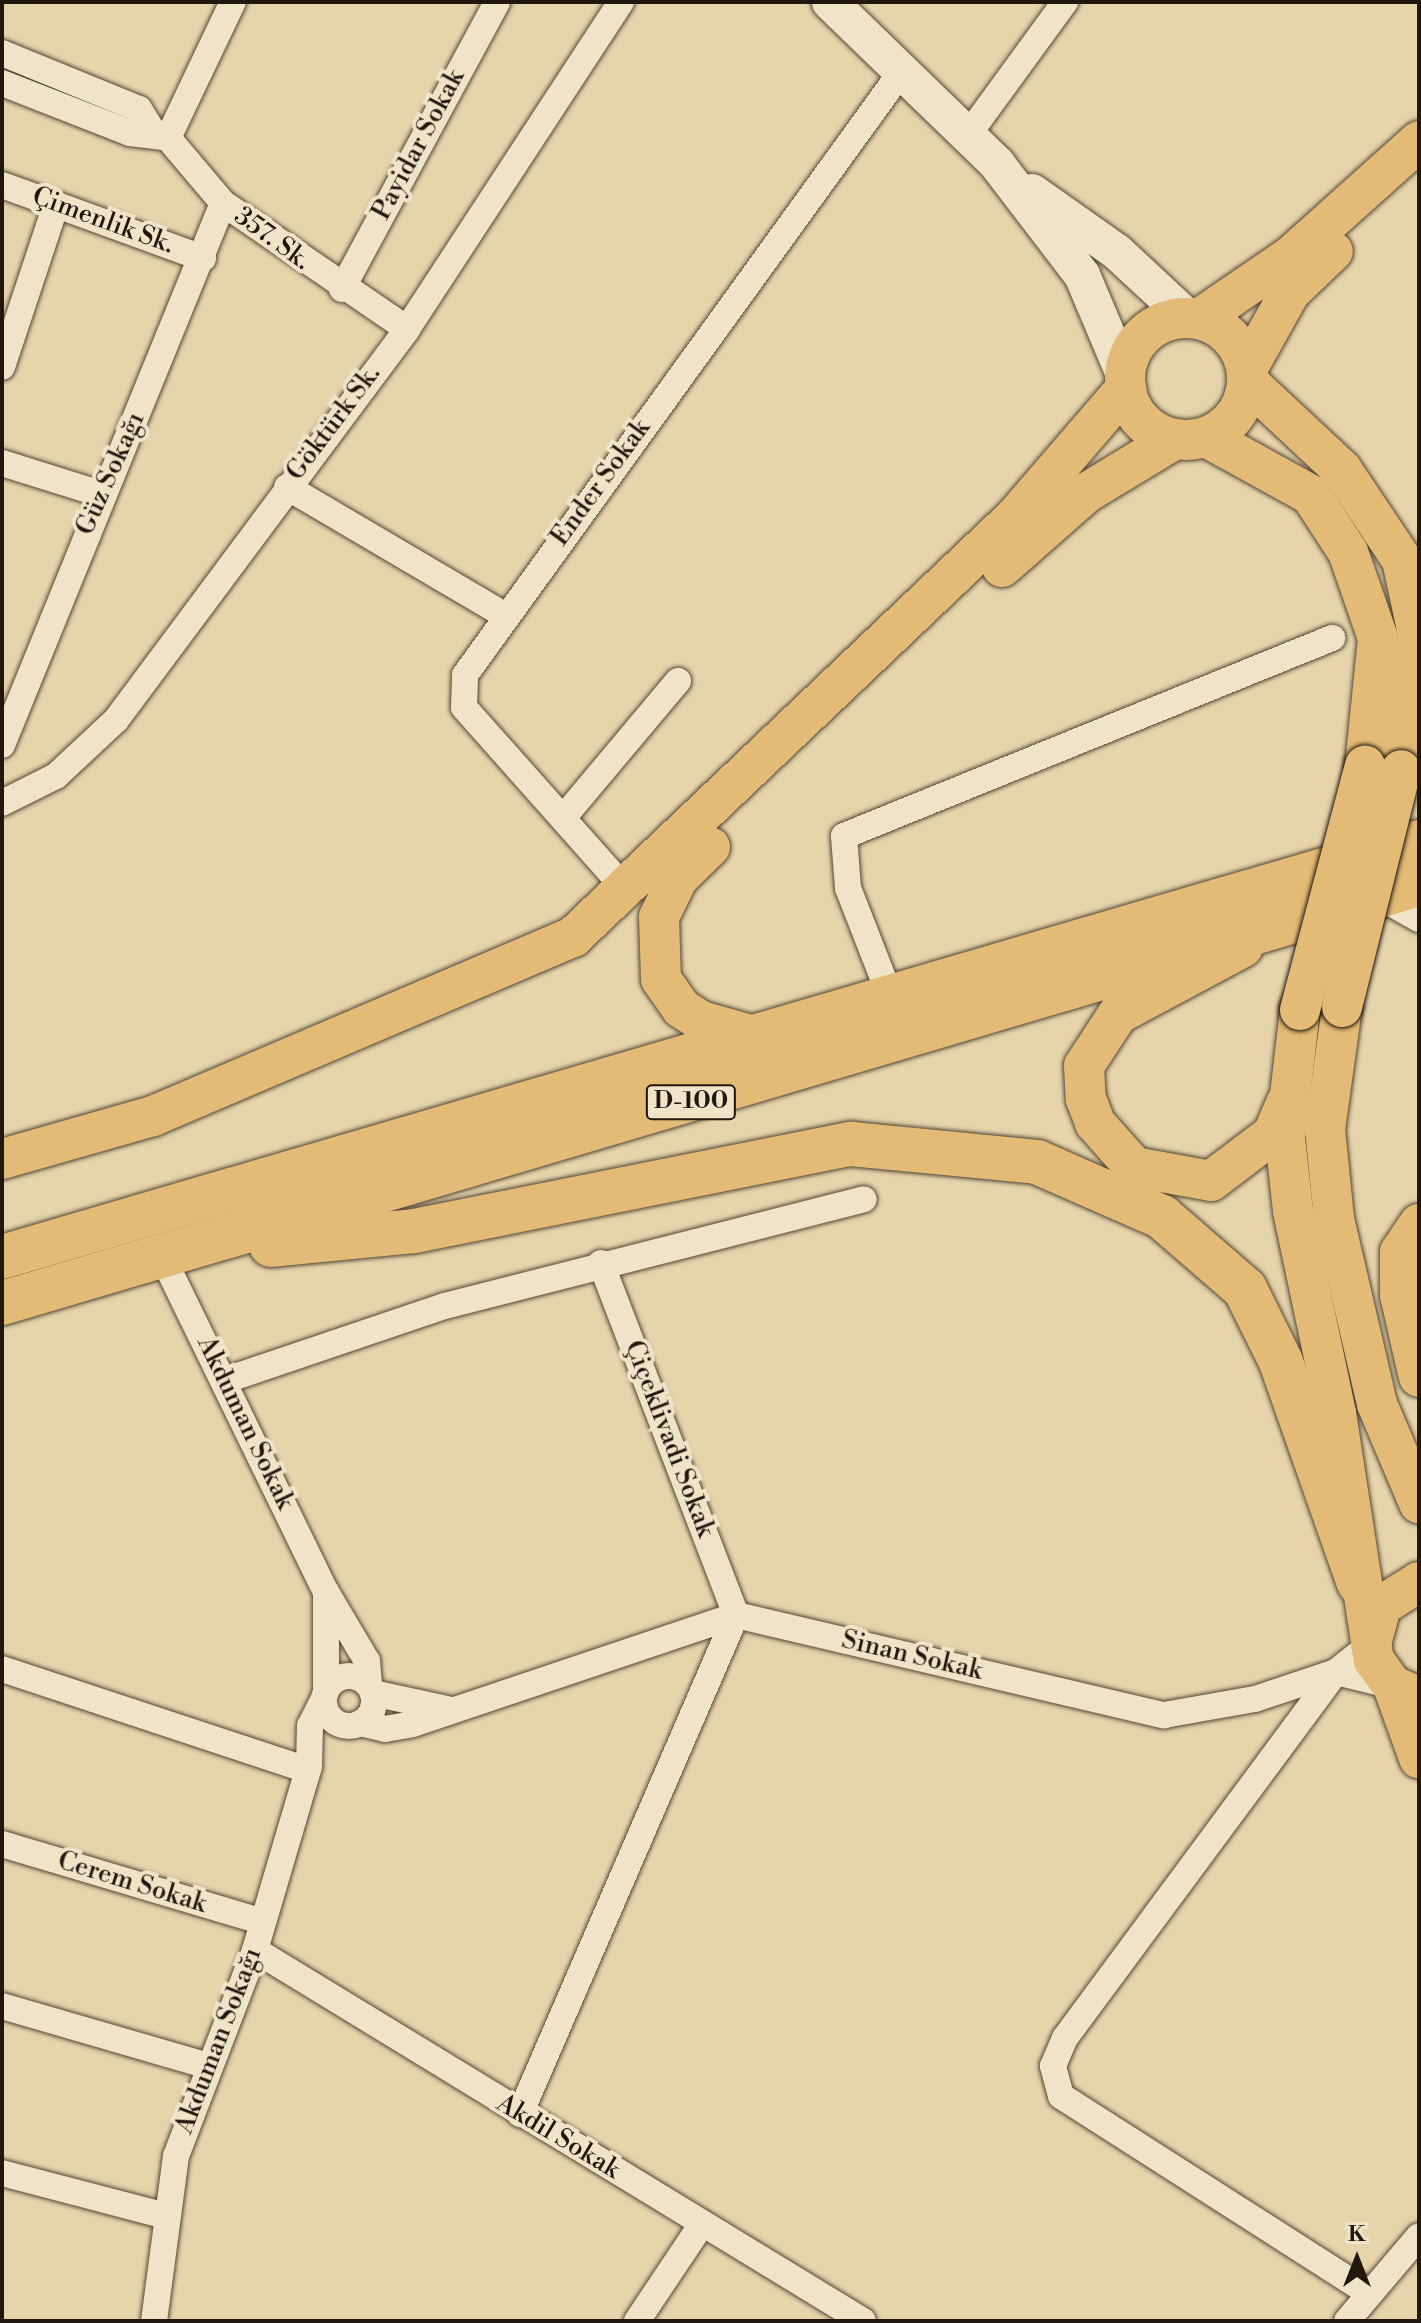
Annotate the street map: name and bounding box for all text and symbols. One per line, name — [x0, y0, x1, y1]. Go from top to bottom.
street label: Payidar Sokak — [366, 64, 472, 226]
street label: Çimenlik Sk. — [28, 181, 178, 261]
street label: 357. Sk. — [228, 201, 316, 277]
street label: Göktürk Sk. — [280, 359, 388, 487]
street label: Güz Sokağı — [70, 408, 152, 540]
street label: Ender Sokak — [545, 414, 657, 552]
road number: D-100 — [645, 1082, 737, 1122]
street label: Akduman Sokak — [190, 1331, 300, 1515]
street label: Çiçeklivadi Sokak — [617, 1336, 721, 1542]
street label: Sinan Sokak — [838, 1625, 986, 1687]
street label: Cerem Sokak — [54, 1846, 210, 1920]
street label: Akduman Sokağı — [169, 1943, 269, 2139]
street label: Akdil Sokak — [491, 2088, 625, 2186]
north arrow — [1317, 2219, 1397, 2299]
text: K — [1348, 2221, 1366, 2248]

